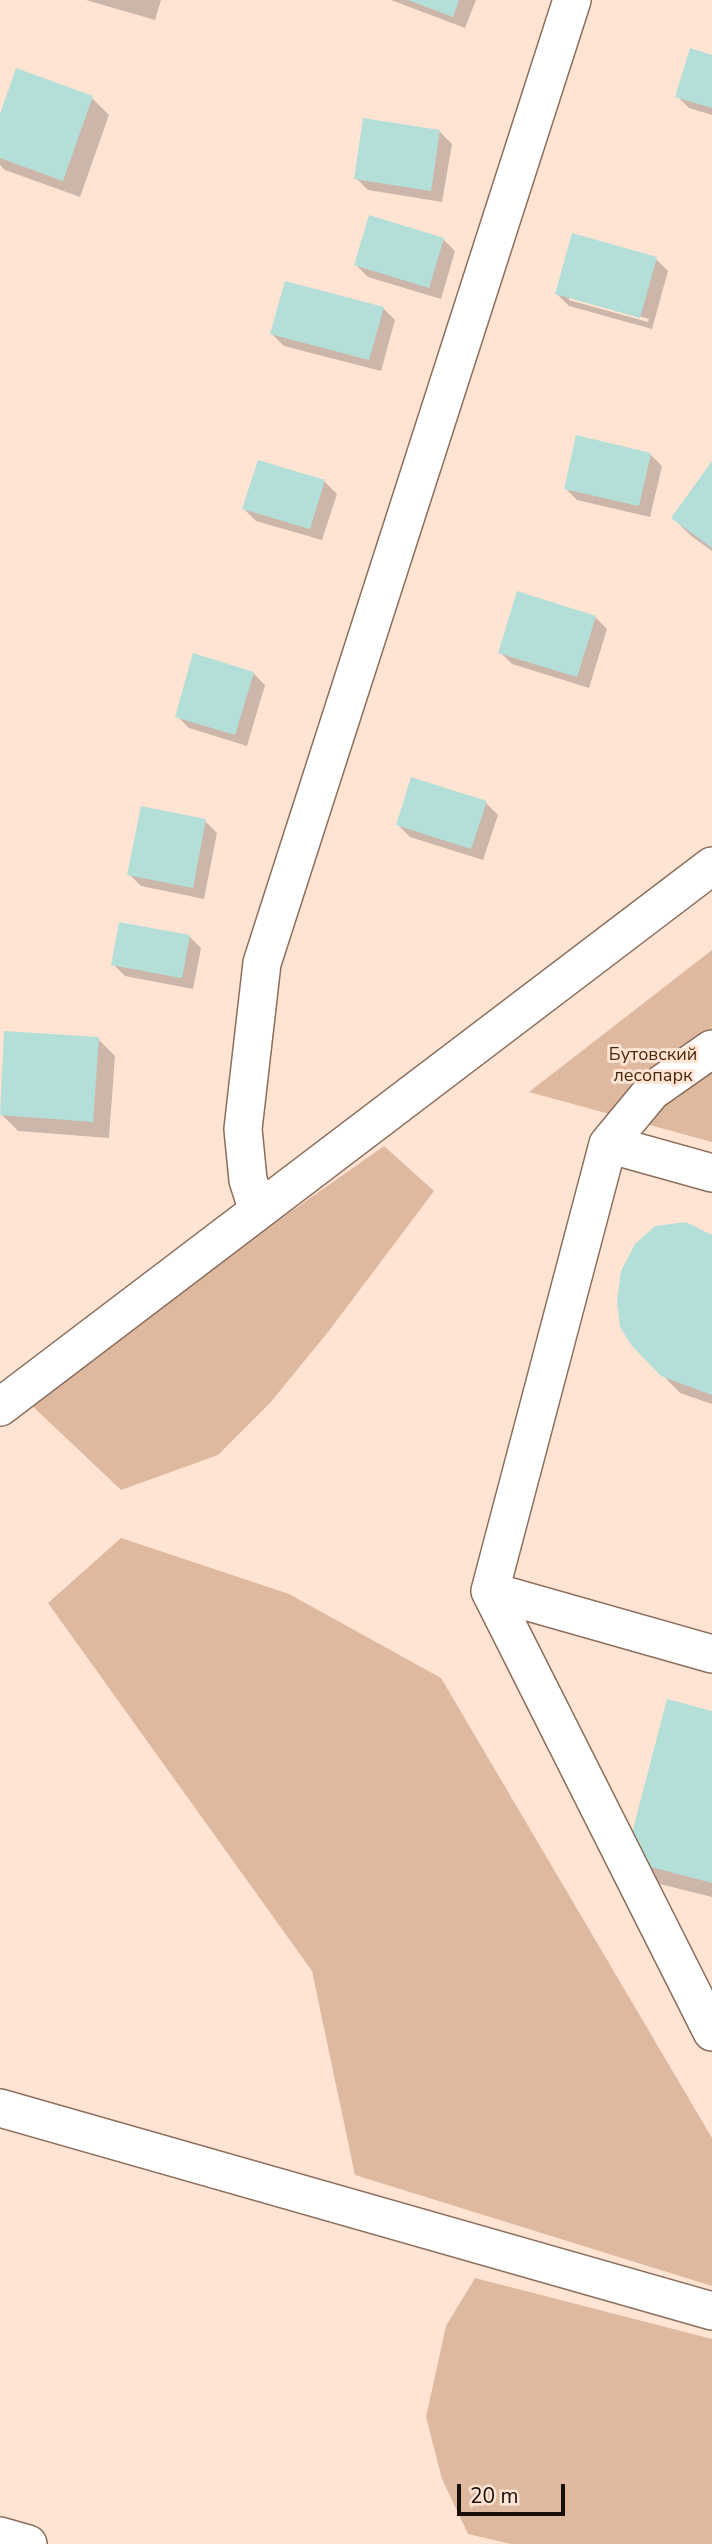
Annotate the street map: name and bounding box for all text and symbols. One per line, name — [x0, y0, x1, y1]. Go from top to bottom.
park label: Бутовский лесопарк — [609, 1045, 697, 1088]
scale bar — [460, 2470, 568, 2514]
text: 20 m — [470, 2482, 519, 2510]

